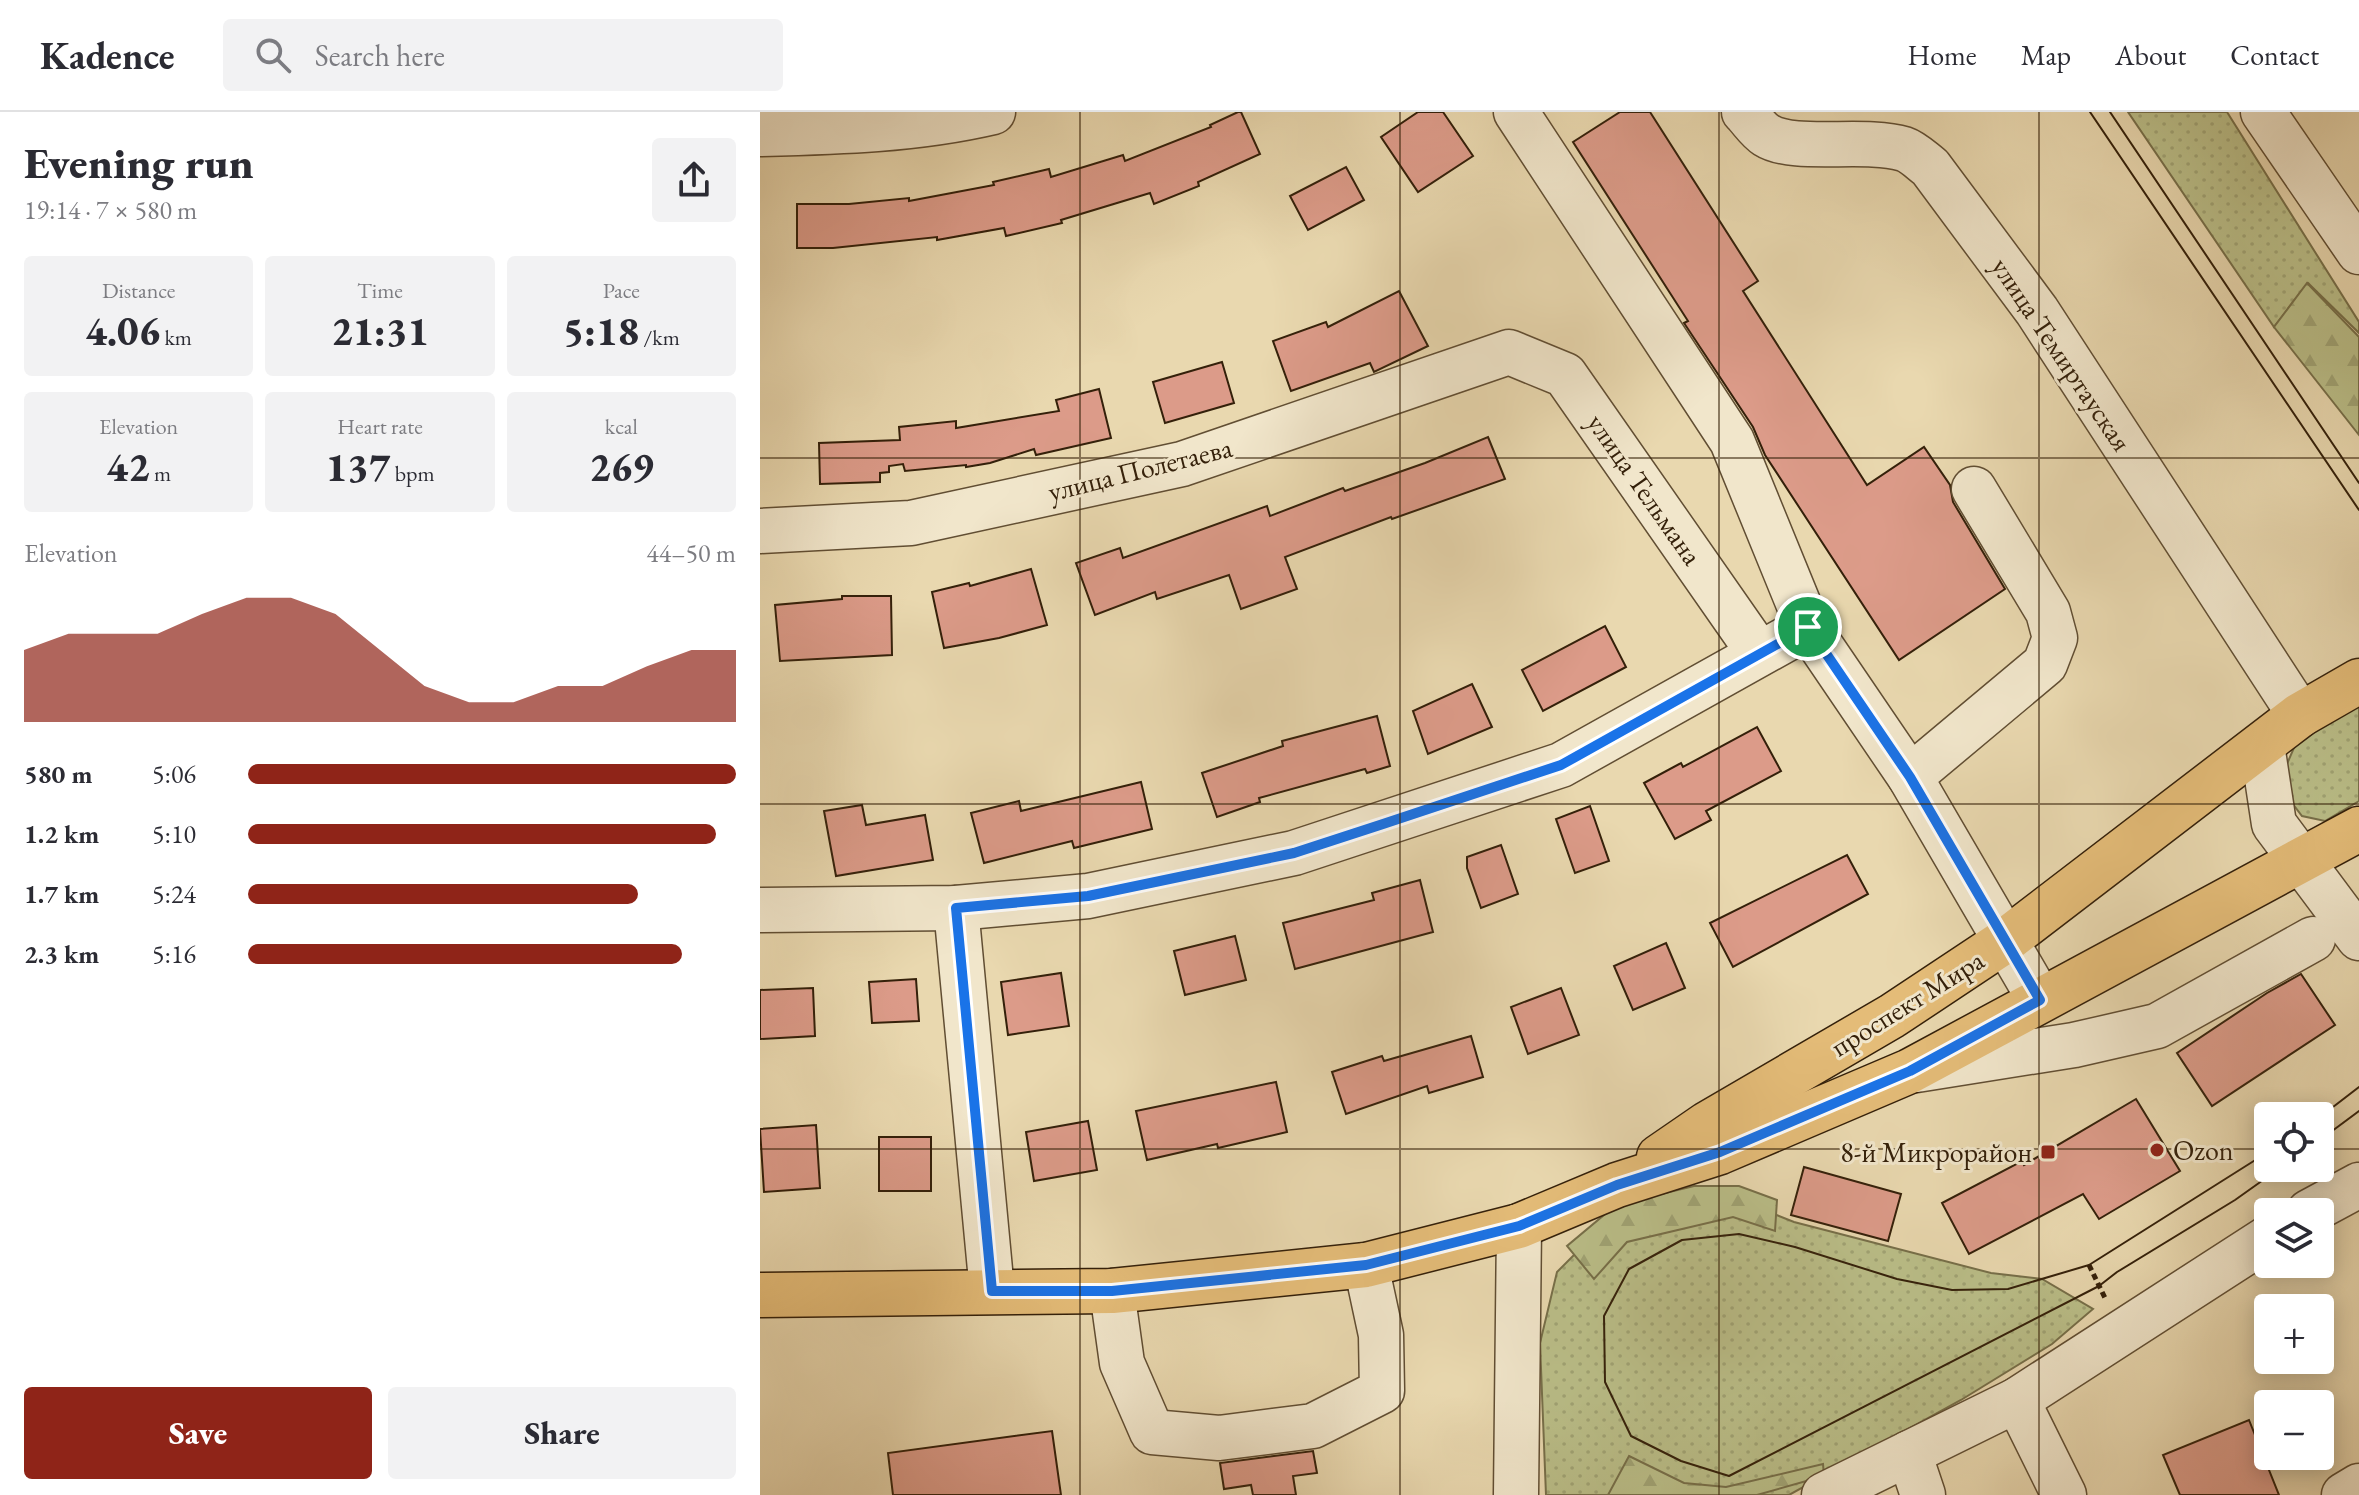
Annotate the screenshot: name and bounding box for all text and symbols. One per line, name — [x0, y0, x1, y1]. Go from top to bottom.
search box — [223, 19, 783, 91]
text: Kadence — [40, 31, 175, 80]
icon: search — [251, 33, 295, 77]
text: Search here — [315, 36, 445, 75]
text: Home — [1907, 37, 1977, 73]
text: Map — [2021, 37, 2071, 73]
text: About — [2115, 37, 2186, 73]
text: Contact — [2230, 37, 2319, 73]
text: Evening run — [24, 134, 254, 191]
button: share — [652, 138, 736, 222]
text: 19:14 · 7 × 580 m — [24, 193, 197, 227]
street label: улица Темиртауская — [1984, 250, 2140, 458]
text: Distance — [102, 276, 175, 305]
text: Time — [357, 276, 403, 305]
text: Pace — [603, 276, 640, 305]
text: 4.06 — [85, 305, 160, 357]
text: 21:31 — [331, 305, 429, 357]
text: 5:18 — [563, 305, 639, 357]
text: km — [160, 323, 192, 352]
text: /km — [639, 323, 680, 352]
street label: улица Тельмана — [1580, 406, 1711, 572]
text: Elevation — [99, 412, 178, 441]
text: Heart rate — [337, 412, 423, 441]
text: kcal — [605, 412, 638, 441]
street label: улица Полетаева — [1044, 429, 1237, 509]
text: 42 — [106, 441, 150, 493]
text: 137 — [325, 441, 390, 493]
text: 269 — [589, 441, 654, 493]
text: m — [150, 459, 171, 488]
text: bpm — [390, 459, 435, 488]
text: Elevation — [24, 536, 118, 570]
text: 44–50 m — [646, 536, 736, 570]
pin — [1774, 593, 1842, 661]
icon: arrive — [1786, 605, 1830, 649]
text: 580 m — [24, 757, 92, 791]
text: 5:06 — [152, 757, 196, 791]
text: 1.2 km — [24, 817, 99, 851]
text: 5:10 — [152, 817, 196, 851]
text: 1.7 km — [24, 877, 99, 911]
text: 5:24 — [152, 877, 196, 911]
text: 2.3 km — [24, 937, 99, 971]
text: 5:16 — [152, 937, 196, 971]
street label: проспект Мира — [1824, 941, 1991, 1064]
map controls — [2254, 1102, 2334, 1470]
button: locate — [2254, 1102, 2334, 1182]
place label: Ozon — [2173, 1132, 2234, 1168]
place label: 8-й Микрорайон — [1840, 1134, 2032, 1170]
marker: Ozon — [2148, 1141, 2166, 1159]
marker: 8-й Микрорайон — [2039, 1143, 2057, 1161]
button: layers — [2254, 1198, 2334, 1278]
button: + — [2254, 1294, 2334, 1374]
button: Save — [24, 1387, 372, 1479]
button: Share — [388, 1387, 736, 1479]
button: − — [2254, 1390, 2334, 1470]

